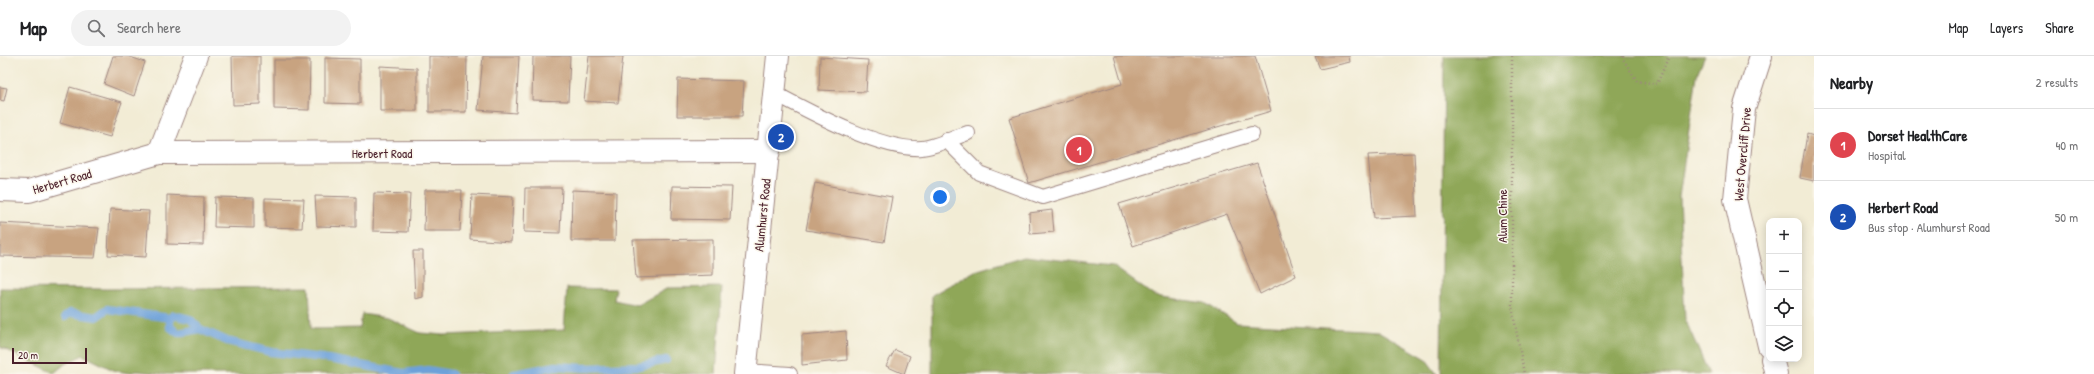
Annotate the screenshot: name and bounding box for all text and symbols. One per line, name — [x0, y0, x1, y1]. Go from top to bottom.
search box — [71, 10, 351, 46]
text: Map — [20, 15, 47, 41]
icon: search — [85, 17, 107, 39]
text: Search here — [117, 17, 181, 38]
text: Map — [1948, 18, 1968, 37]
text: Layers — [1990, 18, 2023, 37]
text: Share — [2045, 18, 2074, 37]
text: Nearby — [1830, 71, 1873, 94]
text: 2 results — [2036, 73, 2078, 91]
street label: West Overcliff Drive — [1729, 106, 1755, 202]
pin: 2 — [768, 122, 794, 152]
text: Dorset HealthCare — [1868, 125, 1967, 146]
pin: 1 — [1066, 135, 1092, 165]
text: 1 — [1841, 136, 1845, 154]
text: 40 m — [2055, 136, 2078, 154]
street label: Herbert Road — [352, 144, 412, 162]
text: Hospital — [1868, 146, 1906, 164]
street label: Herbert Road — [30, 164, 94, 198]
street label: Alumhurst Road — [749, 178, 775, 252]
your location — [930, 187, 950, 207]
street label: Alum Chine — [1493, 189, 1511, 243]
text: Herbert Road — [1868, 197, 1938, 218]
text: 2 — [1840, 208, 1846, 226]
text: 50 m — [2055, 208, 2078, 226]
map controls — [1766, 218, 1802, 362]
button: + — [1766, 218, 1802, 254]
text: Bus stop · Alumhurst Road — [1868, 218, 1990, 236]
button: − — [1766, 254, 1802, 290]
button: locate — [1766, 290, 1802, 326]
button: layers — [1766, 326, 1802, 362]
scale bar — [12, 346, 87, 365]
text: 20 m — [18, 348, 38, 362]

